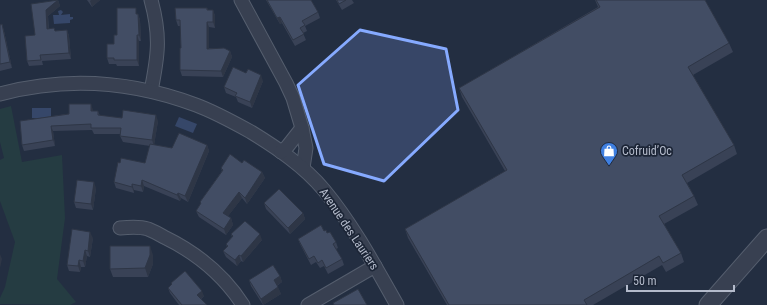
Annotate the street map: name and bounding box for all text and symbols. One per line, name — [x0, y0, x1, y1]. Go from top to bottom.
shop icon: Cofruid’Oc — [599, 141, 619, 166]
place label: Cofruid’Oc — [622, 144, 672, 158]
street label: Avenue des Lauriers — [316, 185, 382, 273]
scale bar — [627, 267, 734, 293]
text: 50 m — [633, 274, 657, 288]

